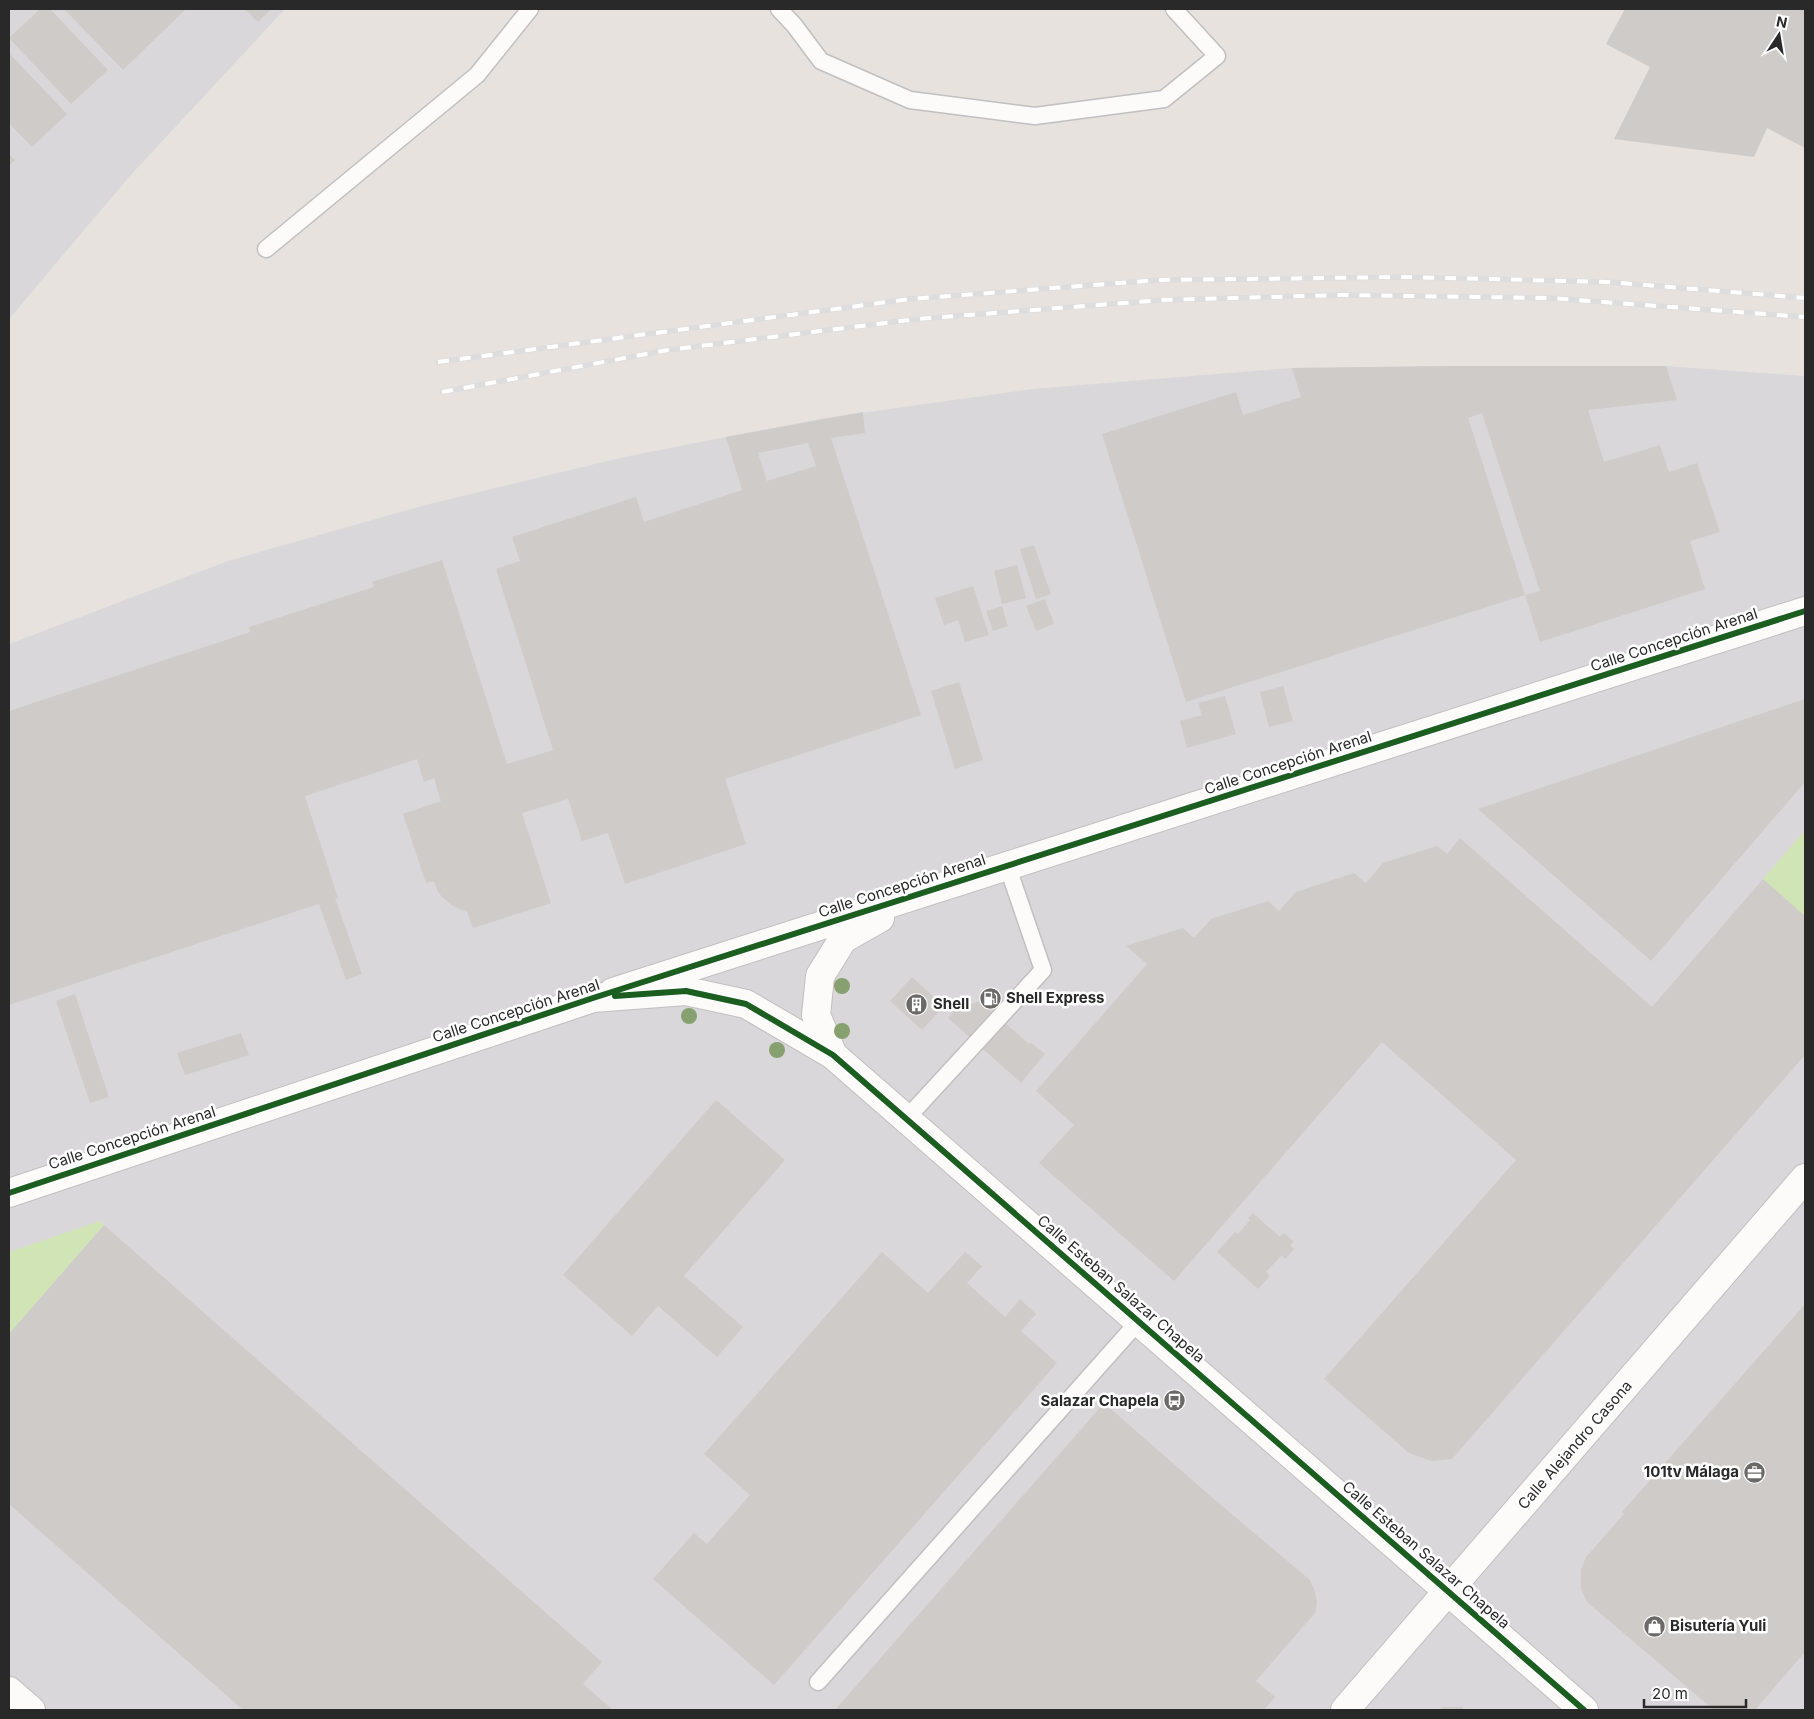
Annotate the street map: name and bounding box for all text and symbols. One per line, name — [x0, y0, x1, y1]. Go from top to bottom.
north arrow — [1754, 10, 1804, 60]
text: N — [1775, 12, 1789, 31]
street label: Calle Concepción Arenal — [1588, 604, 1760, 676]
street label: Calle Concepción Arenal — [1202, 727, 1374, 799]
street label: Calle Concepción Arenal — [816, 850, 988, 922]
street label: Calle Concepción Arenal — [430, 975, 602, 1047]
fuel station icon: Shell Express — [978, 986, 1002, 1010]
place label: Shell Express — [1006, 988, 1105, 1007]
building icon: Shell — [905, 992, 929, 1016]
place label: Shell — [933, 994, 969, 1013]
street label: Calle Concepción Arenal — [46, 1102, 218, 1174]
street label: Calle Esteban Salazar Chapela — [1034, 1211, 1209, 1367]
street label: Calle Alejandro Casona — [1513, 1376, 1636, 1513]
bus stop icon: Salazar Chapela — [1163, 1389, 1187, 1413]
place label: Salazar Chapela — [1040, 1391, 1159, 1410]
office icon: 101tv Málaga — [1743, 1460, 1767, 1484]
place label: 101tv Málaga — [1644, 1462, 1739, 1481]
street label: Calle Esteban Salazar Chapela — [1339, 1477, 1514, 1633]
shop icon: Bisutería Yuli — [1642, 1614, 1666, 1638]
place label: Bisutería Yuli — [1670, 1616, 1766, 1635]
scale bar — [1644, 1676, 1746, 1708]
text: 20 m — [1652, 1684, 1688, 1703]

